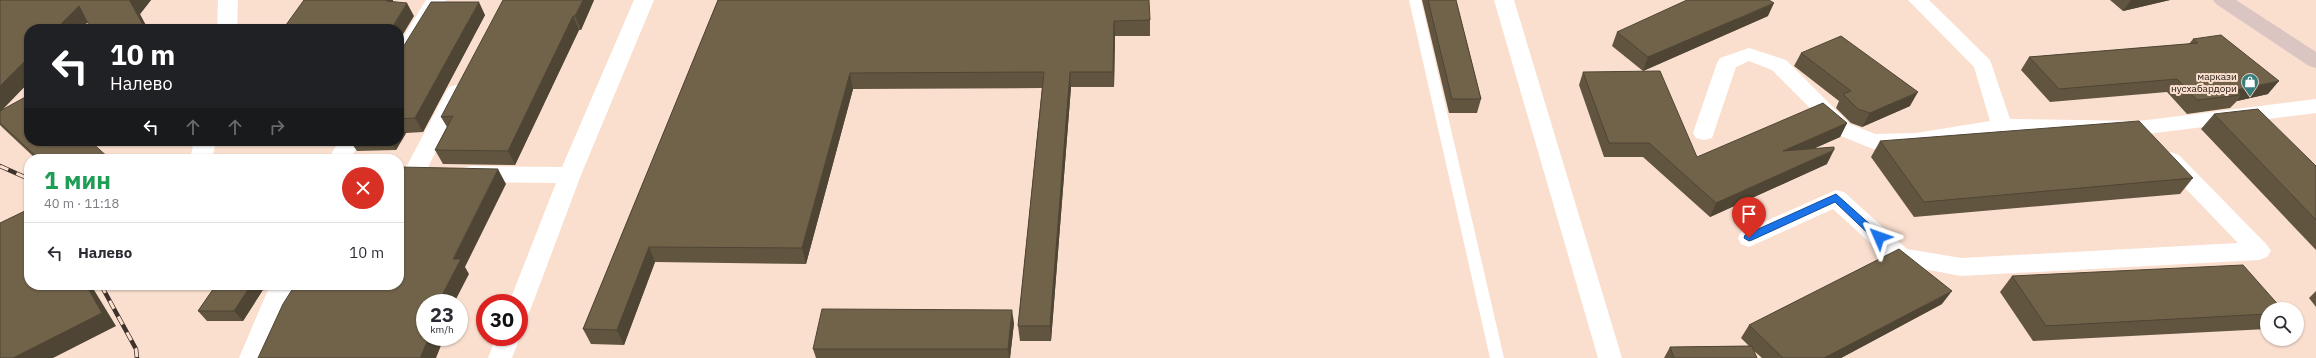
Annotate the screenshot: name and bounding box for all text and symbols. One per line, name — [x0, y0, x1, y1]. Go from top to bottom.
text: 10 m — [110, 36, 175, 73]
icon: left — [44, 40, 96, 92]
place label: маркази нусхабардори — [2171, 70, 2237, 95]
text: Налево — [110, 72, 173, 95]
shop icon: маркази нусхабардори — [2240, 72, 2260, 97]
icon: left — [140, 116, 162, 138]
icon: ahead — [182, 116, 204, 138]
icon: ahead — [224, 116, 246, 138]
icon: right — [266, 116, 288, 138]
text: 1 мин — [44, 164, 111, 196]
button: close — [342, 167, 384, 209]
text: 40 m · 11:18 — [44, 195, 119, 212]
pin — [1732, 197, 1766, 238]
icon: arrive — [1738, 203, 1760, 225]
position arrow — [1858, 216, 1900, 258]
icon: left — [44, 242, 66, 264]
text: Налево — [78, 243, 132, 262]
text: 10 m — [349, 243, 384, 262]
speed limit sign: 30 — [476, 294, 528, 346]
text: 23 — [430, 301, 454, 328]
map controls — [2260, 302, 2304, 346]
button: search — [2260, 302, 2304, 346]
text: km/h — [430, 323, 454, 336]

